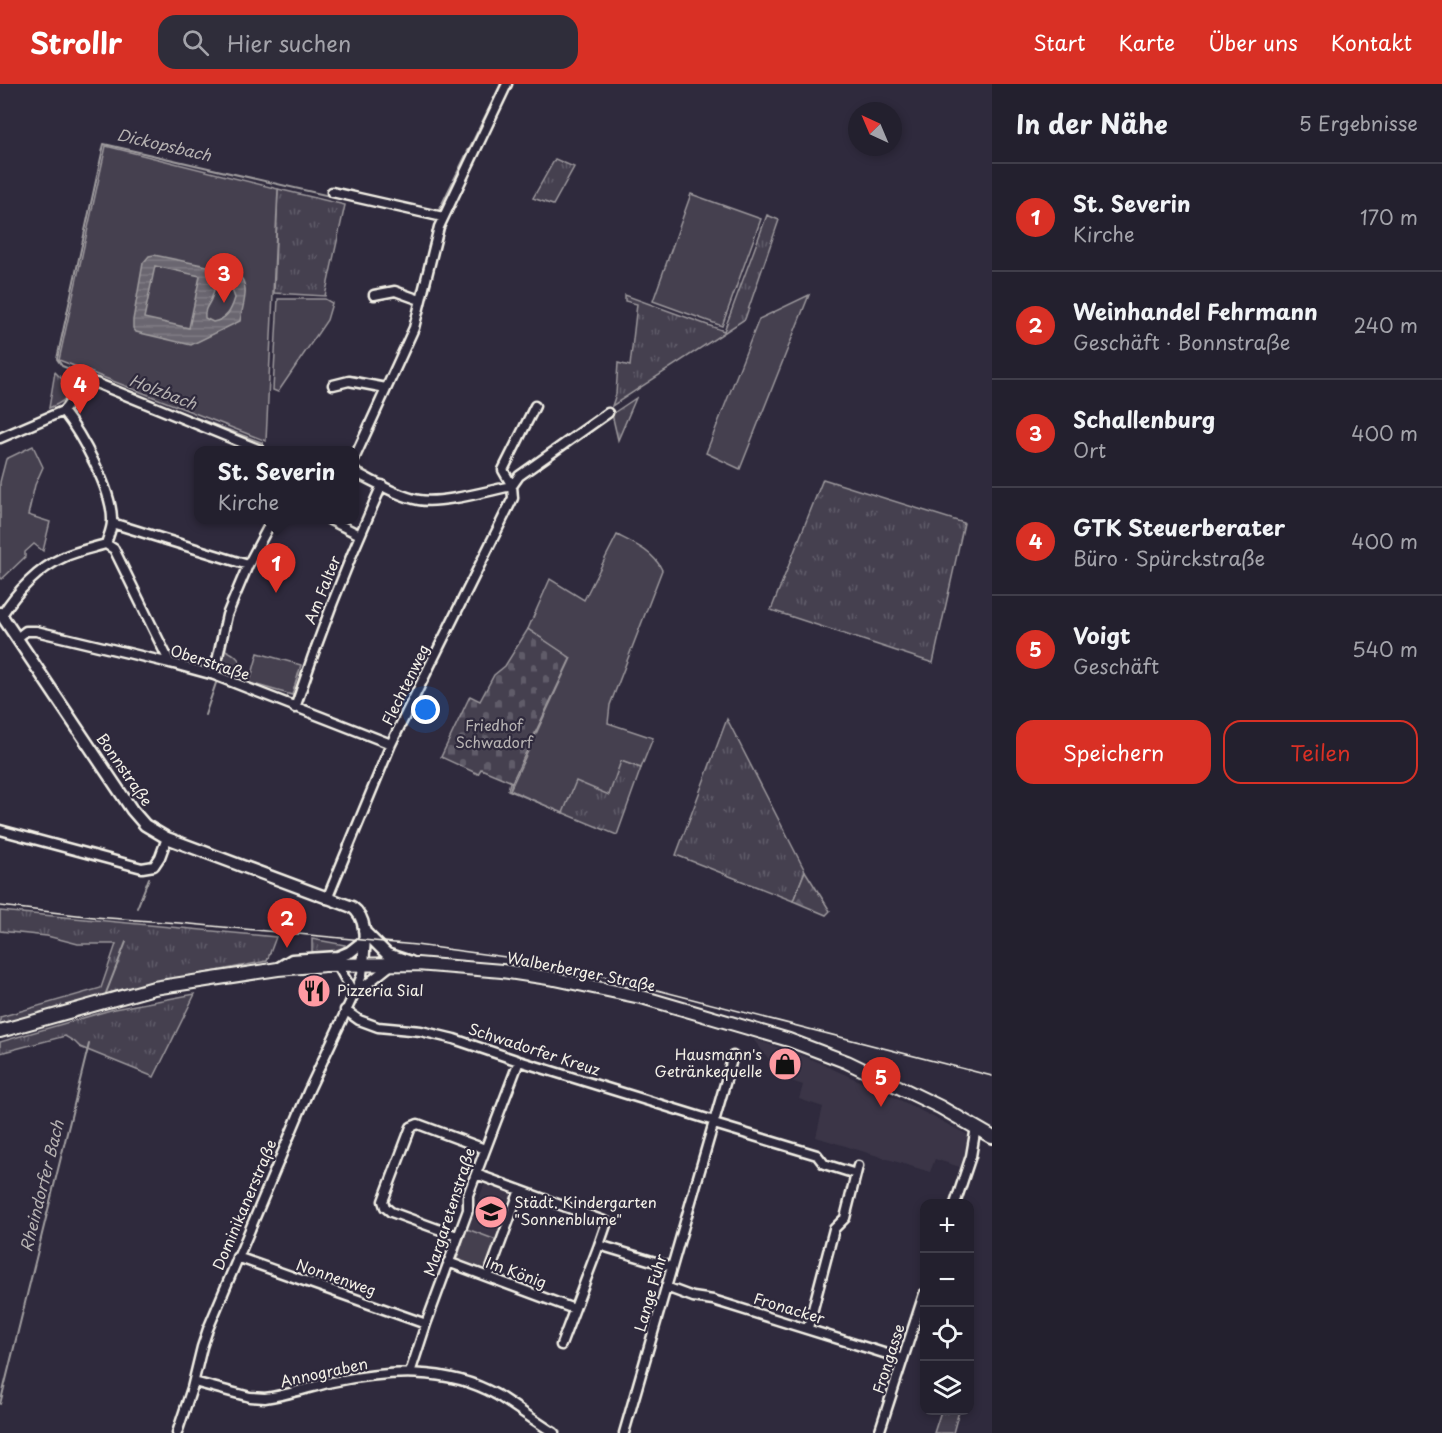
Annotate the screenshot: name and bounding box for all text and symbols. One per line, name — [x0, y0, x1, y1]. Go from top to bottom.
search box — [158, 15, 578, 69]
text: Strollr — [30, 21, 122, 64]
icon: search — [179, 26, 212, 59]
text: Hier suchen — [227, 26, 351, 59]
text: Start — [1033, 26, 1085, 58]
text: Karte — [1118, 26, 1175, 58]
text: Über uns — [1208, 26, 1298, 58]
text: Kontakt — [1331, 26, 1412, 58]
north arrow — [848, 102, 902, 156]
text: In der Nähe — [1016, 104, 1168, 143]
text: 5 Ergebnisse — [1299, 108, 1418, 138]
water label: Dickopsbach — [115, 122, 214, 167]
text: St. Severin — [1073, 186, 1191, 219]
text: 1 — [1031, 202, 1040, 232]
text: 170 m — [1360, 202, 1418, 232]
text: Kirche — [1073, 219, 1135, 249]
pin: 3 — [204, 254, 244, 303]
text: Weinhandel Fehrmann — [1073, 294, 1318, 327]
text: 2 — [1028, 310, 1043, 340]
text: 240 m — [1353, 310, 1418, 340]
text: Geschäft · Bonnstraße — [1073, 327, 1290, 357]
pin: 4 — [60, 364, 100, 414]
water label: Holzbach — [126, 367, 201, 415]
text: Schallenburg — [1073, 402, 1215, 435]
text: 3 — [1029, 418, 1042, 448]
text: 400 m — [1351, 418, 1418, 448]
text: Ort — [1073, 435, 1106, 465]
popup — [194, 446, 359, 524]
text: St. Severin — [218, 454, 335, 487]
text: Kirche — [218, 487, 279, 517]
text: GTK Steuerberater — [1073, 510, 1285, 543]
text: 4 — [1029, 526, 1042, 556]
text: 400 m — [1351, 526, 1418, 556]
text: Büro · Spürckstraße — [1073, 543, 1265, 573]
pin: 1 — [256, 544, 296, 593]
street label: Am Falter — [297, 552, 346, 627]
text: Voigt — [1073, 618, 1130, 651]
text: 5 — [1029, 634, 1042, 664]
text: 540 m — [1352, 634, 1418, 664]
street label: Oberstraße — [168, 638, 253, 685]
street label: Flechtenweg — [375, 640, 434, 729]
text: Geschäft — [1073, 651, 1159, 681]
your location — [411, 695, 440, 724]
park label: Friedhof Schwadorf — [455, 713, 534, 753]
button: Speichern — [1016, 720, 1211, 784]
button: Teilen — [1223, 720, 1418, 784]
street label: Bonnstraße — [92, 728, 159, 810]
pin: 2 — [268, 898, 306, 948]
street label: Walberberger Straße — [505, 945, 658, 996]
restaurant icon: Pizzeria Sial — [296, 973, 332, 1009]
place label: Pizzeria Sial — [337, 978, 424, 1001]
street label: Schwadorfer Kreuz — [466, 1016, 603, 1081]
place label: Hausmann's Getränkequelle — [655, 1042, 762, 1082]
shop icon: Hausmann's Getränkequelle — [767, 1046, 803, 1082]
pin: 5 — [862, 1058, 900, 1107]
water label: Rheindorfer Bach — [13, 1117, 69, 1254]
street label: Dominikanerstraße — [206, 1135, 282, 1273]
street label: Margaretenstraße — [417, 1144, 480, 1279]
place label: Städt. Kindergarten "Sonnenblume" — [514, 1190, 657, 1230]
school or university icon: Städt. Kindergarten "Sonnenblume" — [473, 1194, 509, 1230]
map controls — [920, 1199, 974, 1415]
button: + — [920, 1199, 974, 1253]
street label: Im König — [483, 1250, 550, 1293]
street label: Lange Fuhr — [627, 1251, 672, 1334]
street label: Nonnenweg — [293, 1252, 380, 1301]
button: − — [920, 1253, 974, 1307]
street label: Fronacker — [751, 1286, 828, 1329]
button: locate — [920, 1307, 974, 1361]
street label: Frongasse — [866, 1321, 910, 1396]
street label: Annograben — [278, 1351, 370, 1392]
button: layers — [920, 1361, 974, 1415]

